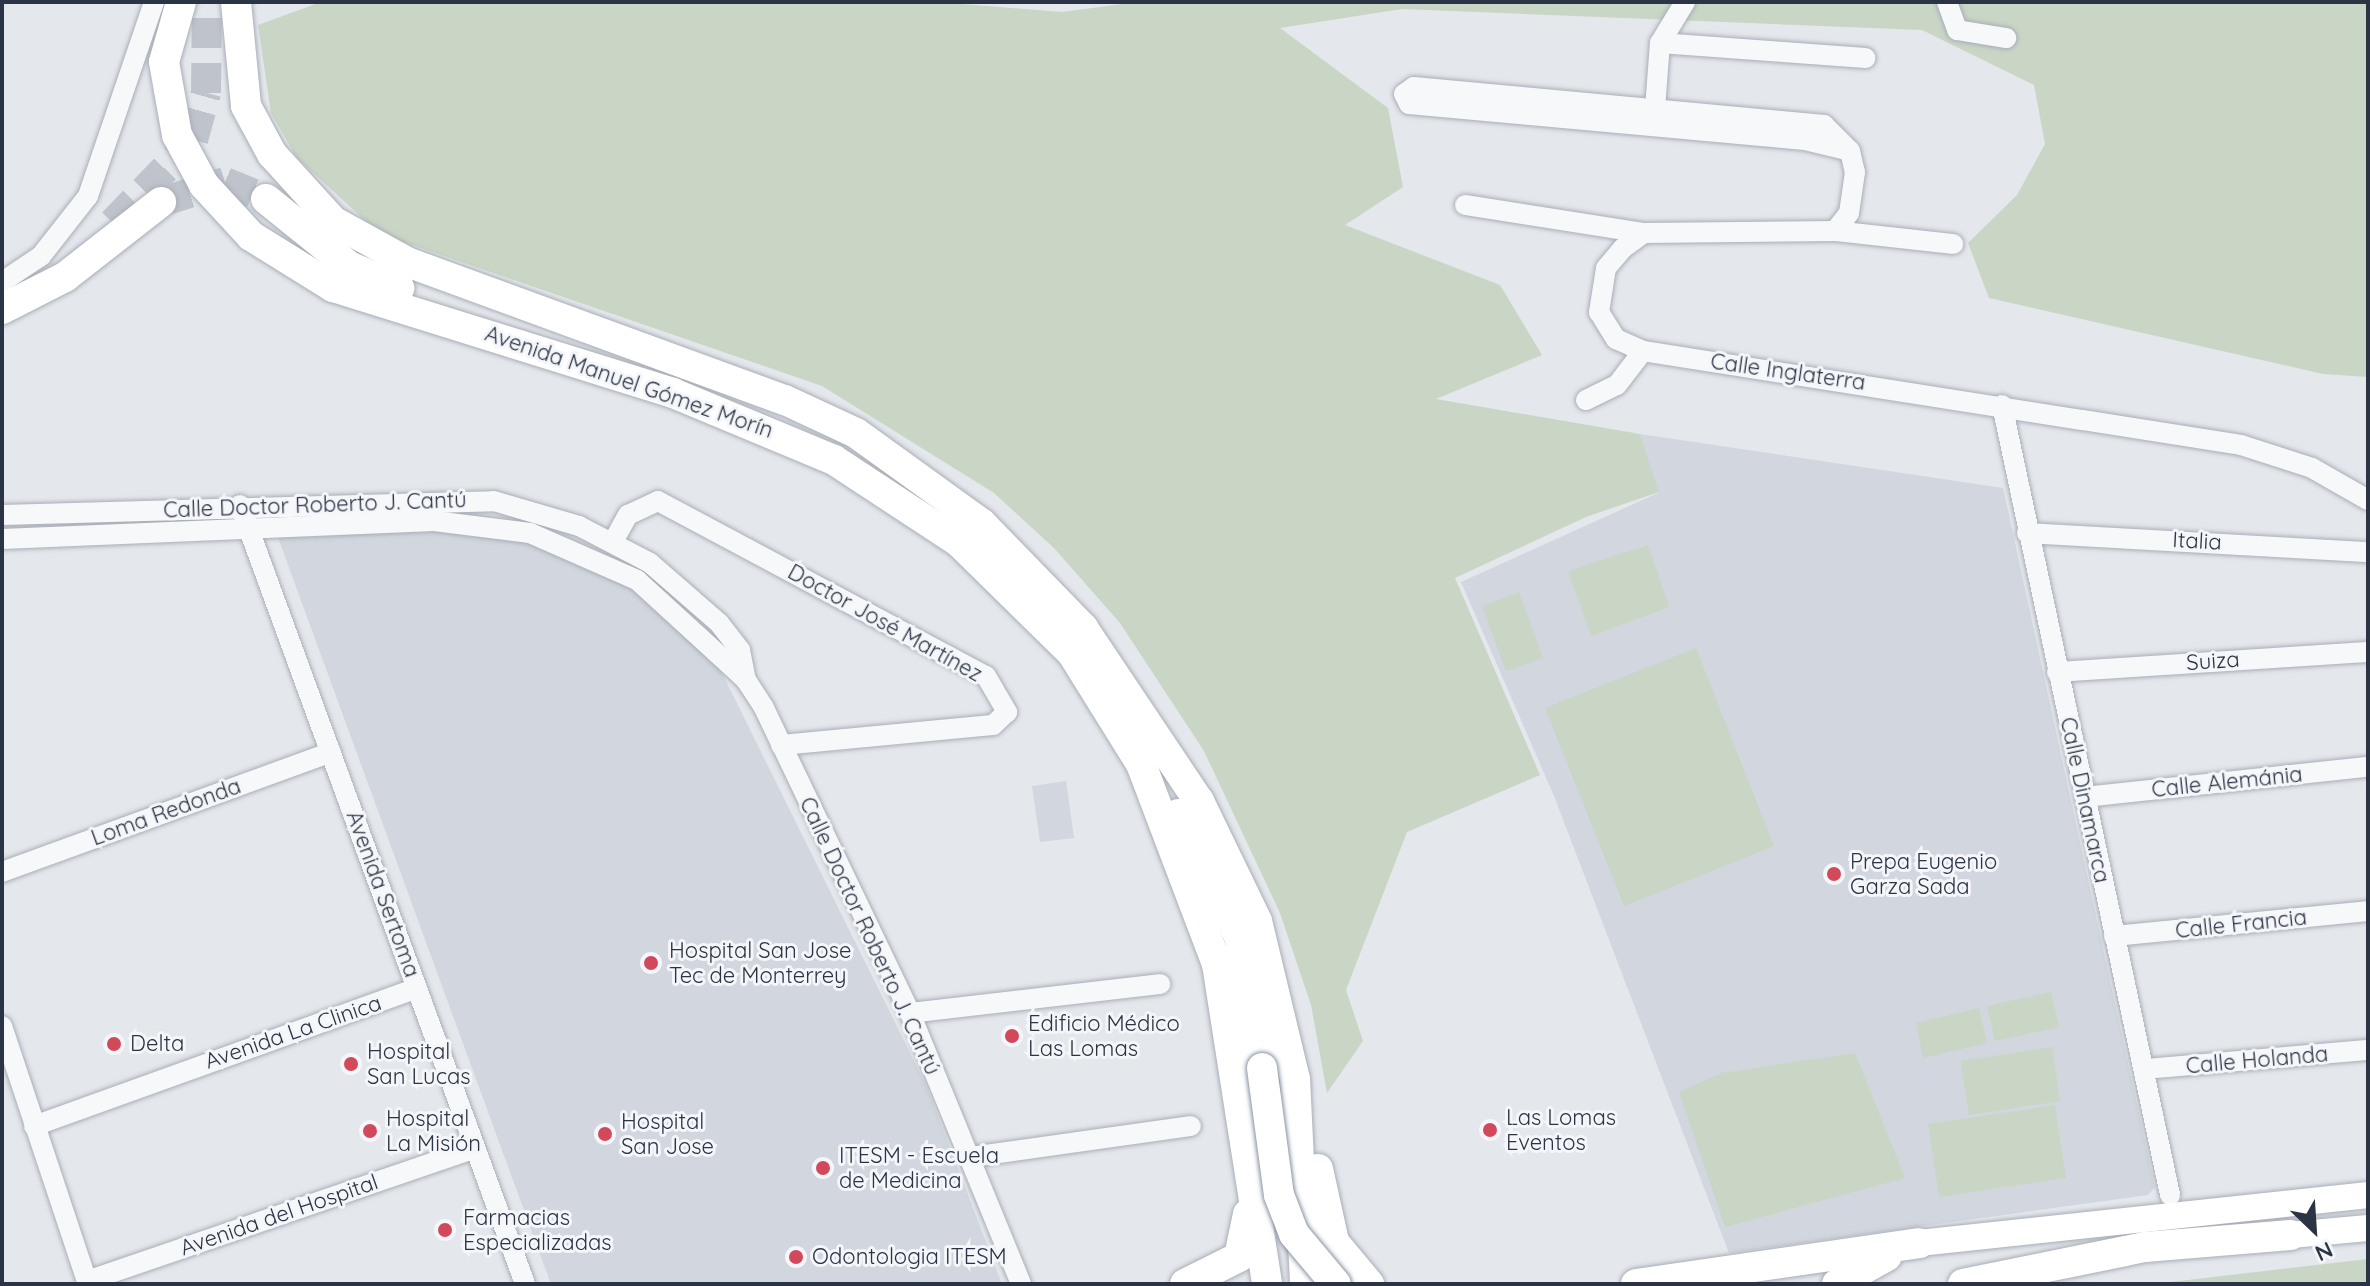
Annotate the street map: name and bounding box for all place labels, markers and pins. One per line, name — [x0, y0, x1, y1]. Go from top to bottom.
place label: Prepa Eugenio Garza Sada — [1850, 848, 1997, 900]
marker: Prepa Eugenio Garza Sada — [1825, 865, 1843, 883]
place label: Hospital San Jose Tec de Monterrey — [669, 937, 851, 988]
marker: Hospital San Jose Tec de Monterrey — [640, 952, 662, 974]
place label: Edificio Médico Las Lomas — [1028, 1010, 1180, 1062]
marker: Edificio Médico Las Lomas — [1003, 1027, 1021, 1045]
place label: Delta — [130, 1031, 184, 1057]
marker: Delta — [105, 1035, 123, 1053]
place label: Hospital San Lucas — [367, 1038, 471, 1090]
marker: Hospital San Lucas — [342, 1055, 360, 1073]
place label: Las Lomas Eventos — [1506, 1104, 1616, 1156]
place label: Hospital La Misión — [386, 1105, 481, 1156]
place label: Hospital San Jose — [621, 1108, 714, 1160]
marker: Las Lomas Eventos — [1481, 1121, 1499, 1139]
marker: Hospital La Misión — [361, 1122, 379, 1140]
marker: Hospital San Jose — [596, 1125, 614, 1143]
place label: ITESM - Escuela de Medicina — [839, 1142, 999, 1194]
marker: ITESM - Escuela de Medicina — [814, 1159, 832, 1177]
place label: Farmacias Especializadas — [463, 1204, 612, 1256]
marker: Farmacias Especializadas — [434, 1219, 456, 1241]
place label: Odontologia ITESM — [812, 1244, 1007, 1270]
marker: Odontologia ITESM — [787, 1248, 805, 1266]

